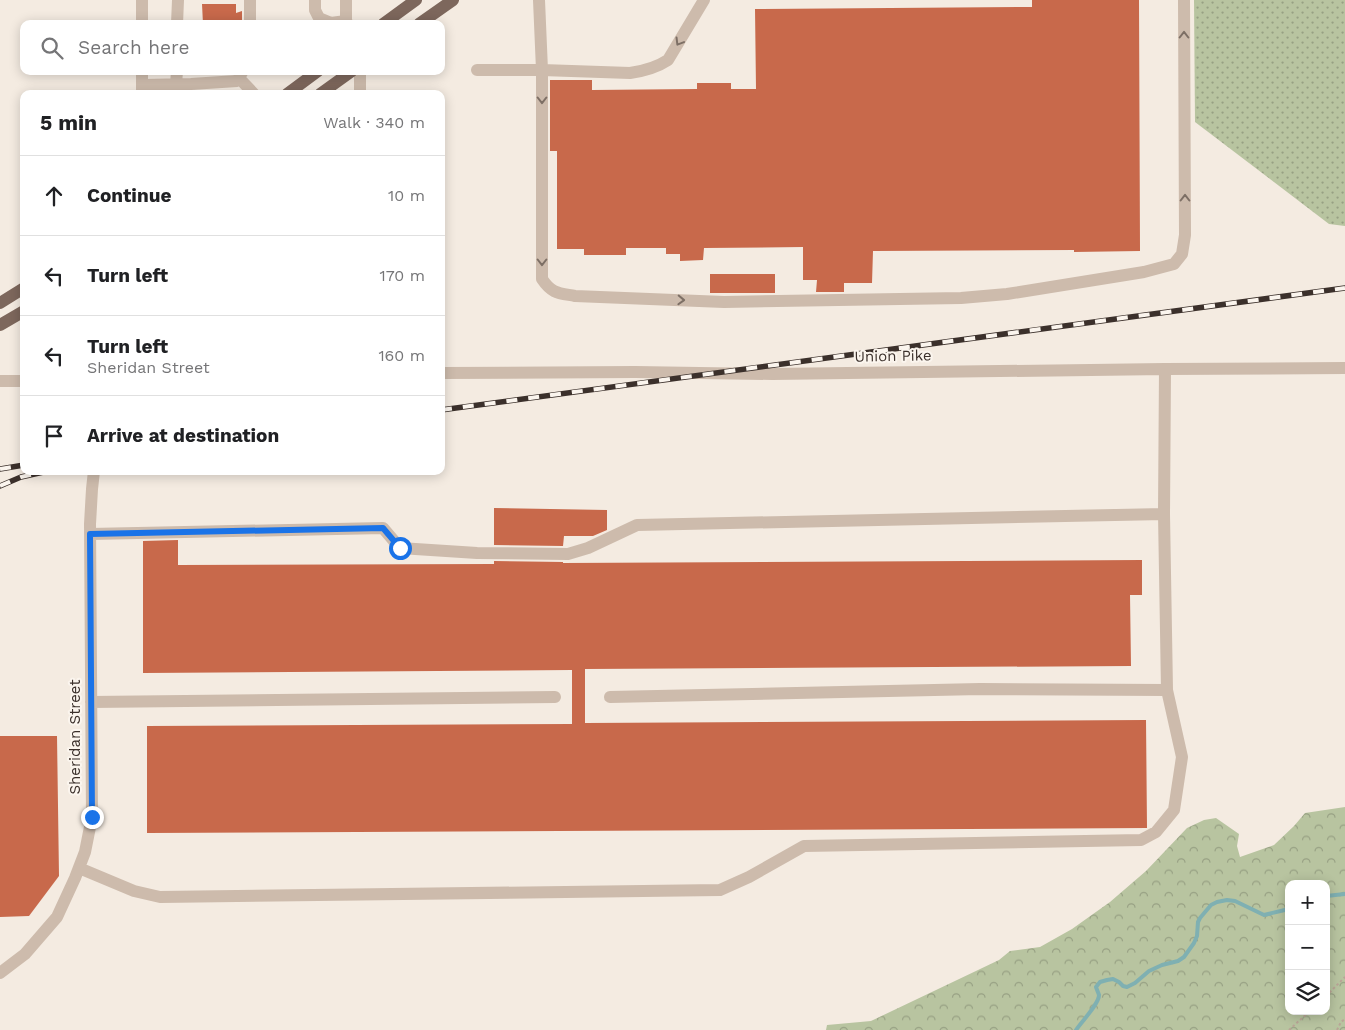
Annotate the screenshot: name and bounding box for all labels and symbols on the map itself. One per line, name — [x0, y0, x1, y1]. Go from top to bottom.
one-way arrow — [1179, 31, 1189, 38]
one-way arrow — [675, 36, 685, 45]
one-way arrow — [537, 96, 547, 104]
one-way arrow — [1180, 193, 1190, 201]
one-way arrow — [537, 259, 547, 267]
one-way arrow — [678, 295, 686, 305]
street label: Union Pike — [854, 346, 932, 366]
route start — [389, 537, 412, 560]
street label: Sheridan Street — [66, 679, 84, 795]
route end — [81, 806, 104, 829]

